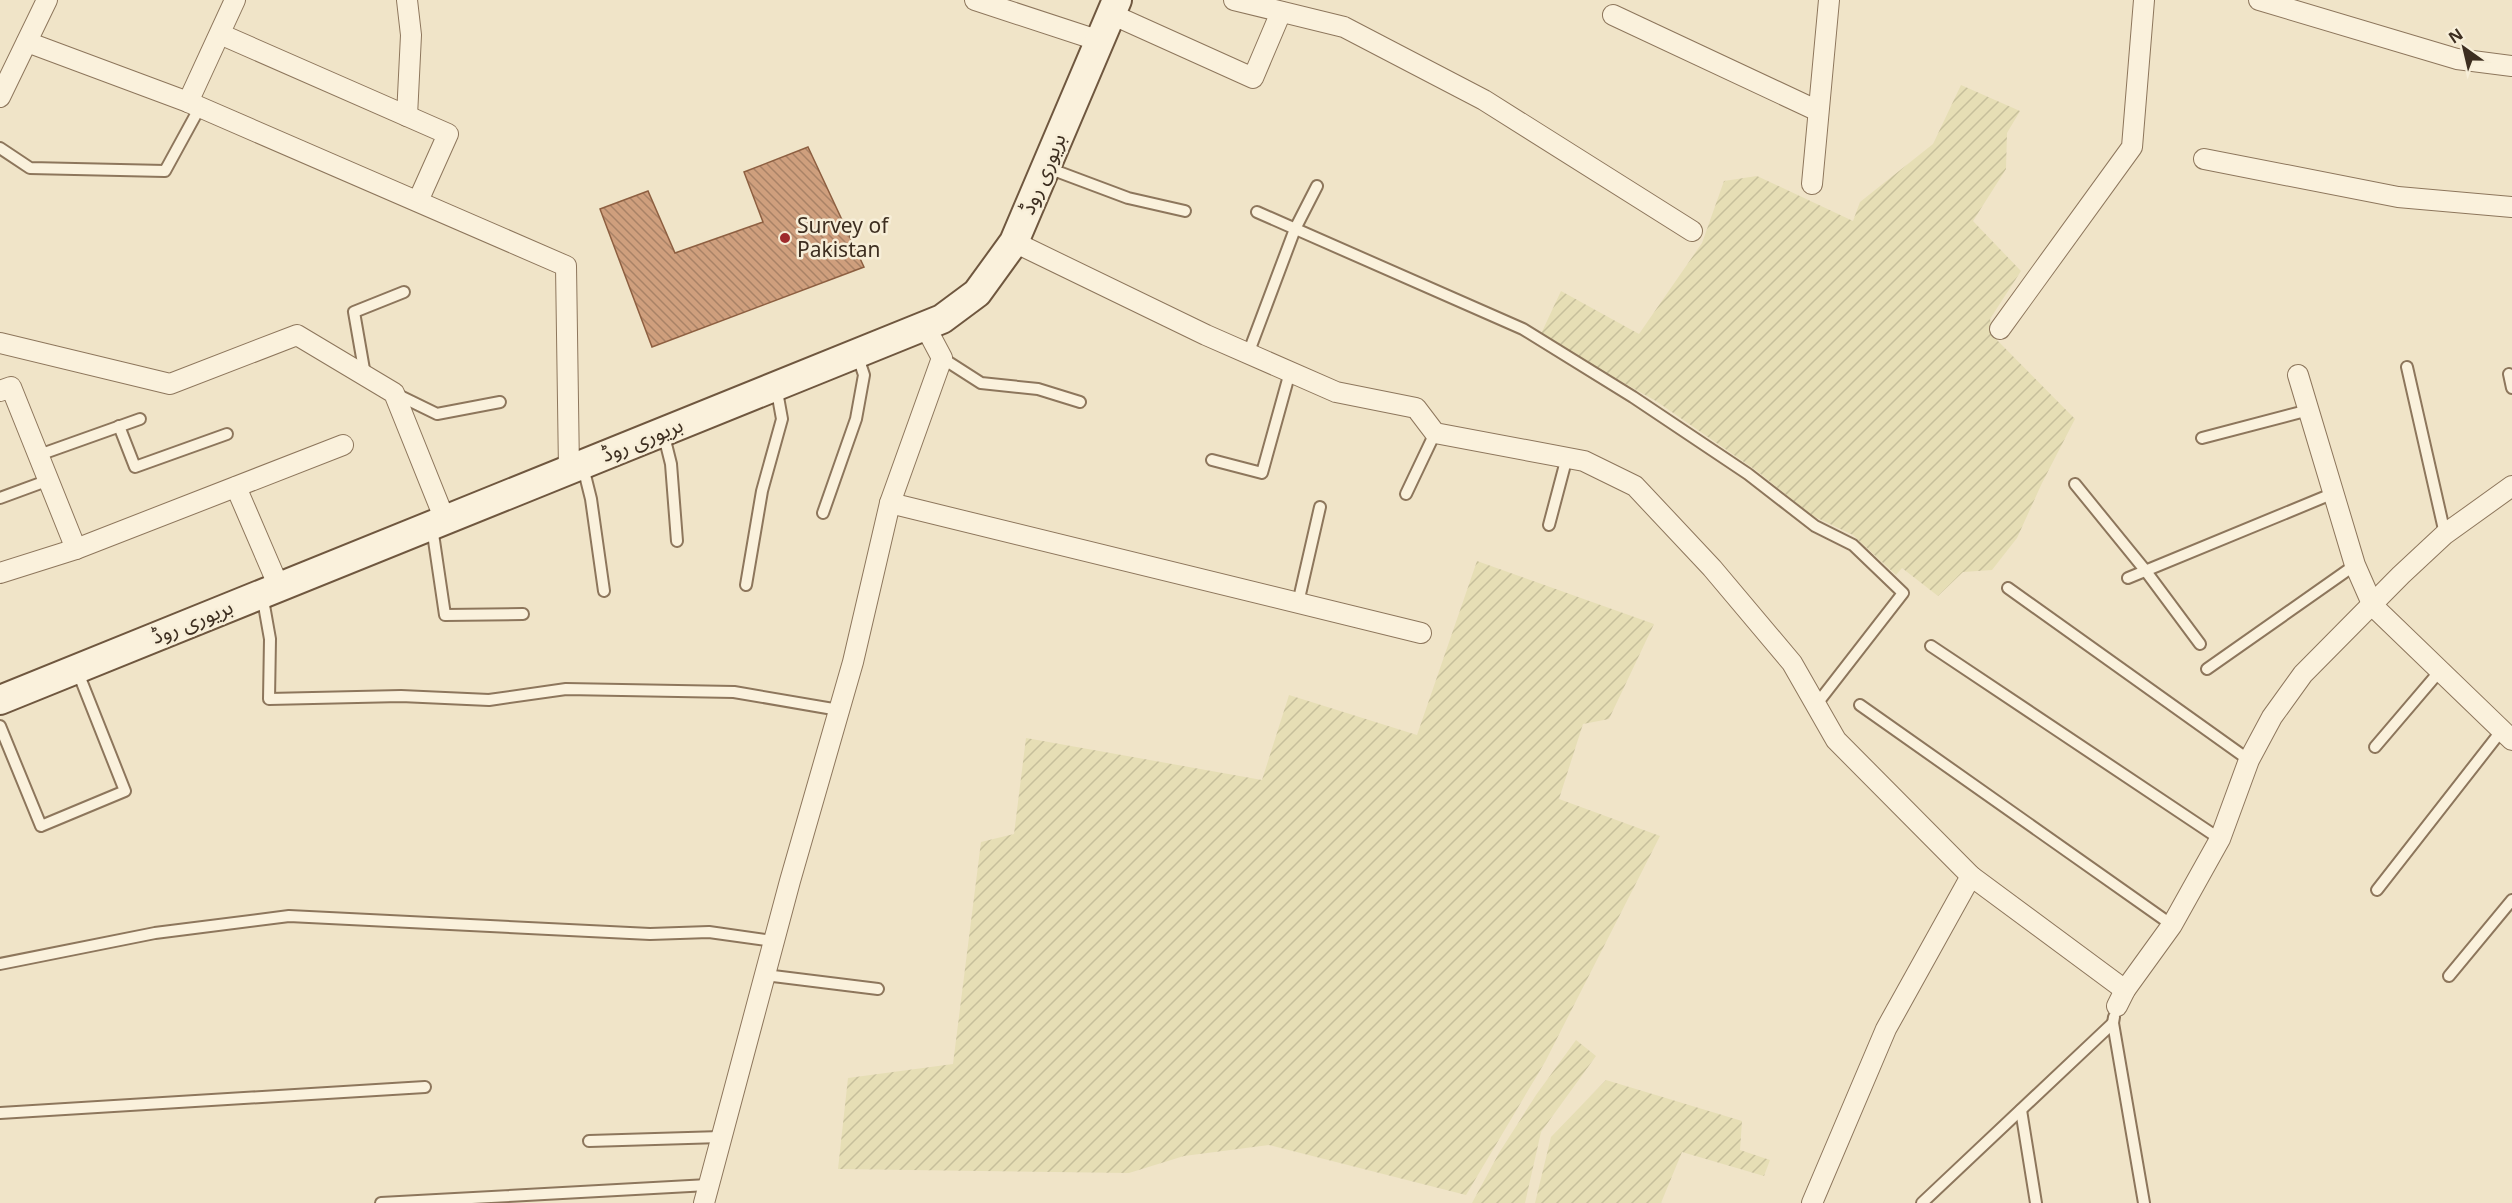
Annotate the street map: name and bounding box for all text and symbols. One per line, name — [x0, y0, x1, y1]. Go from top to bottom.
north arrow — [2434, 18, 2494, 78]
text: N — [2441, 19, 2471, 54]
street label: بریوری روڈ — [1006, 126, 1080, 222]
place label: Survey of Pakistan — [797, 204, 890, 272]
marker: Survey of Pakistan — [778, 231, 792, 245]
street label: بریوری روڈ — [594, 404, 690, 476]
street label: بریوری روڈ — [144, 586, 240, 658]

